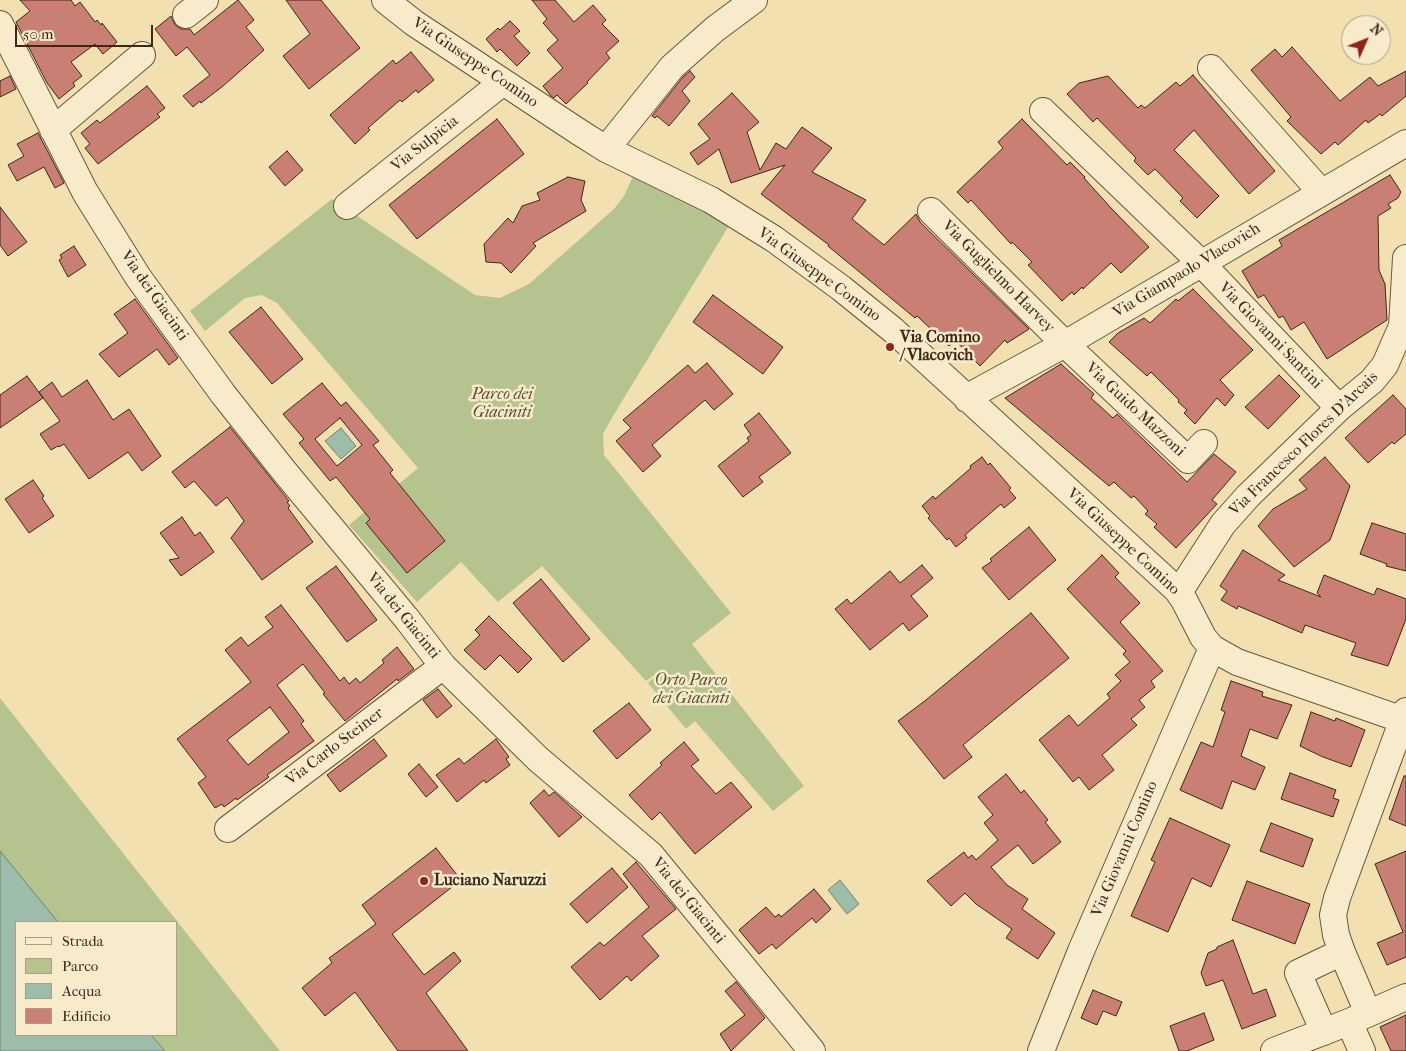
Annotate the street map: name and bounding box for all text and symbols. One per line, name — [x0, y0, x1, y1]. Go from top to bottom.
street label: Via Giuseppe Comino — [408, 14, 542, 112]
scale bar — [18, 15, 155, 47]
north arrow — [1341, 15, 1391, 65]
text: N — [1367, 20, 1386, 40]
text: 50 m — [23, 25, 53, 43]
street label: Via Sulpicia — [388, 112, 462, 176]
street label: Via Guglielmo Harvey — [938, 217, 1058, 337]
street label: Via Giampaolo Vlacovich — [1110, 219, 1264, 323]
street label: Via Giuseppe Comino — [754, 224, 884, 326]
street label: Via dei Giacinti — [116, 247, 192, 345]
street label: Via Giovanni Santini — [1214, 279, 1326, 393]
place label: Via Comino / Vlacovich — [900, 328, 980, 366]
marker: Via Comino / Vlacovich — [884, 341, 896, 353]
street label: Via Guido Mazzoni — [1081, 359, 1189, 461]
street label: Via Francesco Flores D'Arcais — [1226, 368, 1382, 520]
park label: Parco dei Giaciniti — [471, 385, 533, 423]
street label: Via Giuseppe Comino — [1062, 485, 1184, 599]
street label: Via dei Giacinti — [362, 569, 444, 663]
park label: Orto Parco dei Giacinti — [653, 671, 729, 709]
street label: Via Carlo Steiner — [282, 704, 388, 790]
street label: Via Giovanni Comino — [1088, 778, 1162, 920]
street label: Via dei Giacinti — [647, 854, 729, 948]
place label: Luciano Naruzzi — [434, 871, 547, 891]
marker: Luciano Naruzzi — [418, 875, 430, 887]
legend — [15, 921, 178, 1036]
text: Strada — [62, 932, 104, 950]
text: Parco — [62, 957, 98, 975]
text: Acqua — [62, 982, 102, 1000]
text: Edificio — [62, 1007, 111, 1025]

